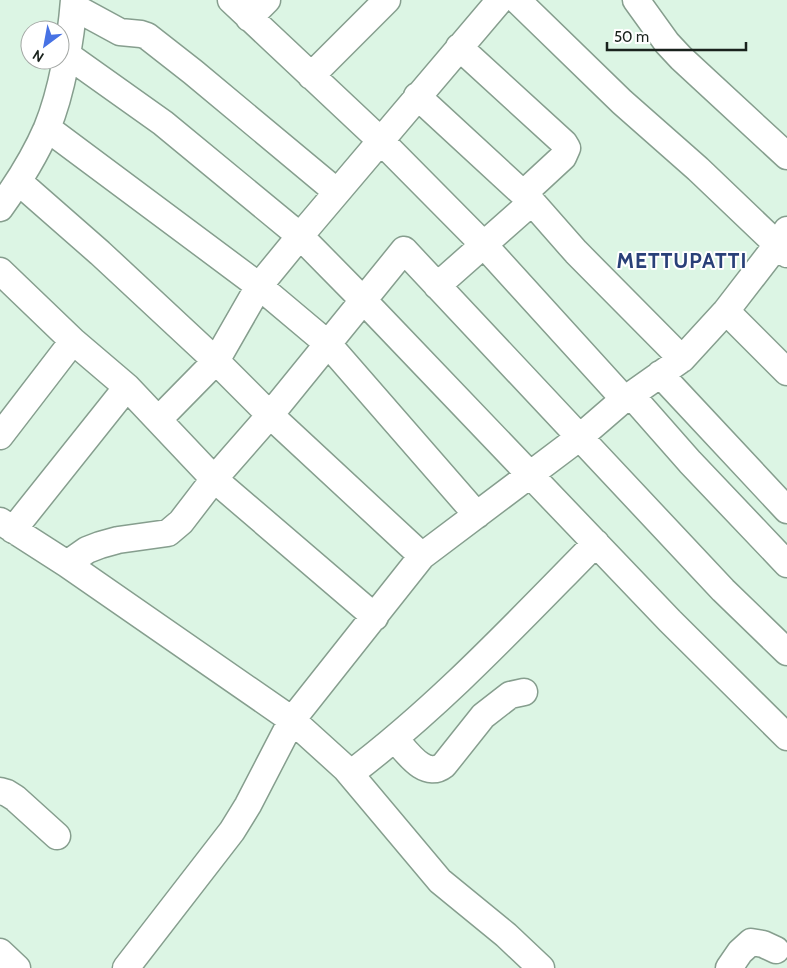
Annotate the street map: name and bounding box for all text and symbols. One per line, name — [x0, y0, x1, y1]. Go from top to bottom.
north arrow — [20, 20, 70, 70]
scale bar — [607, 20, 746, 52]
text: 50 m — [614, 28, 649, 46]
text: N — [29, 46, 47, 66]
district label: METTUPATTI — [617, 248, 747, 273]

